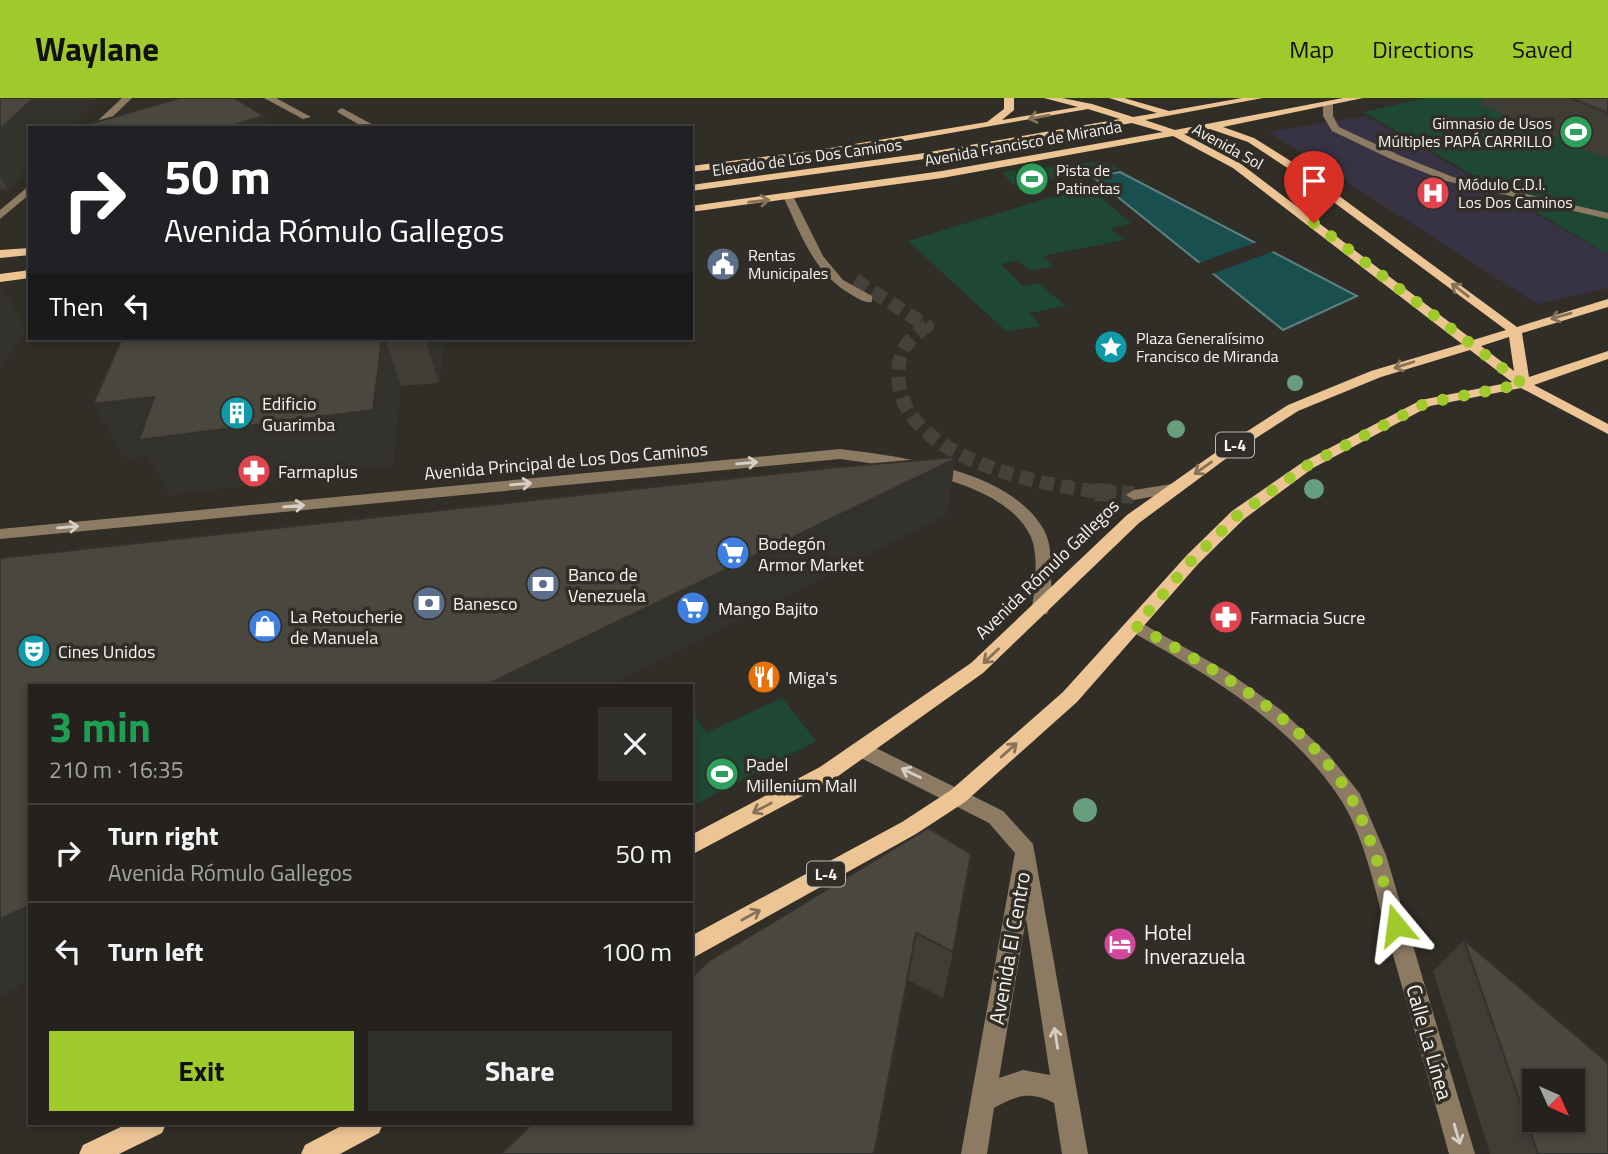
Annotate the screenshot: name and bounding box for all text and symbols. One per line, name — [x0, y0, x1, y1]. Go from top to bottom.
text: Waylane — [35, 24, 159, 74]
text: Map — [1289, 31, 1334, 67]
text: Directions — [1372, 31, 1474, 67]
text: Saved — [1512, 31, 1573, 67]
one-way arrow — [1028, 111, 1051, 124]
place label: Gimnasio de Usos Múltiples PAPÁ CARRILLO — [1378, 111, 1552, 153]
sports icon: Gimnasio de Usos Múltiples PAPÁ CARRILLO — [1557, 113, 1595, 151]
street label: Avenida Francisco de Miranda — [923, 114, 1123, 172]
street label: Avenida Sol — [1188, 117, 1268, 175]
street label: Elevado de Los Dos Caminos — [711, 132, 903, 182]
text: 50 m — [164, 138, 271, 213]
pin — [1284, 151, 1344, 223]
icon: right — [49, 154, 140, 245]
place label: Pista de Patinetas — [1056, 158, 1120, 200]
sports icon: Pista de Patinetas — [1013, 160, 1051, 198]
icon: arrive — [1295, 162, 1333, 200]
place label: Módulo C.D.I. Los Dos Caminos — [1458, 172, 1573, 214]
hospital icon: Módulo C.D.I. Los Dos Caminos — [1414, 174, 1452, 212]
one-way arrow — [747, 195, 770, 208]
text: Avenida Rómulo Gallegos — [164, 206, 504, 254]
place label: Rentas Municipales — [748, 243, 828, 285]
public building icon: Rentas Municipales — [704, 245, 742, 283]
one-way arrow — [1451, 283, 1469, 298]
text: Then — [49, 287, 104, 326]
icon: left — [118, 287, 156, 325]
one-way arrow — [1550, 311, 1572, 324]
place label: Plaza Generalísimo Francisco de Miranda — [1136, 326, 1279, 368]
place icon: Plaza Generalísimo Francisco de Miranda — [1092, 328, 1130, 366]
one-way arrow — [1393, 359, 1415, 372]
place label: Edificio Guarimba — [262, 390, 335, 438]
building icon: Edificio Guarimba — [218, 394, 256, 432]
road number: L-4 — [1216, 432, 1254, 458]
street label: Avenida Principal de Los Dos Caminos — [423, 435, 709, 487]
pharmacy icon: Farmaplus — [235, 452, 273, 490]
one-way arrow — [736, 456, 758, 469]
place label: Farmaplus — [278, 458, 358, 485]
one-way arrow — [1194, 461, 1213, 475]
one-way arrow — [509, 477, 532, 490]
street label: Avenida Rómulo Gallegos — [969, 493, 1125, 645]
one-way arrow — [283, 499, 305, 512]
one-way arrow — [56, 521, 79, 534]
place label: Bodegón Armor Market — [758, 530, 864, 578]
supermarket icon: Bodegón Armor Market — [714, 534, 752, 572]
place label: Banco de Venezuela — [568, 561, 646, 609]
bank icon: Banco de Venezuela — [524, 565, 562, 603]
bank icon: Banesco — [410, 584, 448, 622]
supermarket icon: Mango Bajito — [674, 589, 712, 627]
place label: Banesco — [453, 590, 517, 617]
place label: Mango Bajito — [718, 595, 818, 622]
pharmacy icon: Farmacia Sucre — [1207, 598, 1245, 636]
place label: La Retoucherie de Manuela — [290, 603, 403, 651]
place label: Farmacia Sucre — [1250, 604, 1365, 631]
shop icon: La Retoucherie de Manuela — [246, 607, 284, 645]
theatre icon: Cines Unidos — [15, 632, 53, 670]
place label: Cines Unidos — [58, 638, 155, 665]
one-way arrow — [982, 648, 1000, 664]
restaurant icon: Miga's — [745, 658, 783, 696]
place label: Miga's — [788, 664, 837, 691]
text: 3 min — [49, 694, 151, 758]
button: close — [598, 707, 672, 781]
one-way arrow — [999, 743, 1017, 759]
place label: Padel Millenium Mall — [746, 751, 857, 799]
text: 210 m · 16:35 — [49, 752, 184, 787]
sports icon: Padel Millenium Mall — [703, 755, 741, 793]
one-way arrow — [901, 765, 922, 779]
one-way arrow — [752, 802, 773, 815]
text: Turn right — [108, 816, 219, 855]
icon: right — [49, 834, 87, 872]
text: 50 m — [615, 834, 672, 873]
text: Avenida Rómulo Gallegos — [108, 855, 353, 890]
road number: L-4 — [807, 862, 845, 887]
street label: Avenida El Centro — [980, 869, 1038, 1027]
position arrow — [1359, 888, 1433, 962]
one-way arrow — [740, 908, 761, 921]
place label: Hotel Inverazuela — [1144, 916, 1246, 972]
hotel icon: Hotel Inverazuela — [1101, 925, 1139, 963]
icon: left — [49, 932, 87, 970]
text: Turn left — [108, 932, 203, 971]
text: 100 m — [601, 932, 672, 971]
street label: Calle La Línea — [1398, 980, 1462, 1104]
one-way arrow — [1049, 1027, 1062, 1050]
button: Exit — [49, 1031, 354, 1111]
button: Share — [368, 1031, 672, 1111]
north arrow — [1522, 1069, 1586, 1132]
map controls — [1522, 1069, 1585, 1132]
one-way arrow — [1451, 1123, 1464, 1145]

